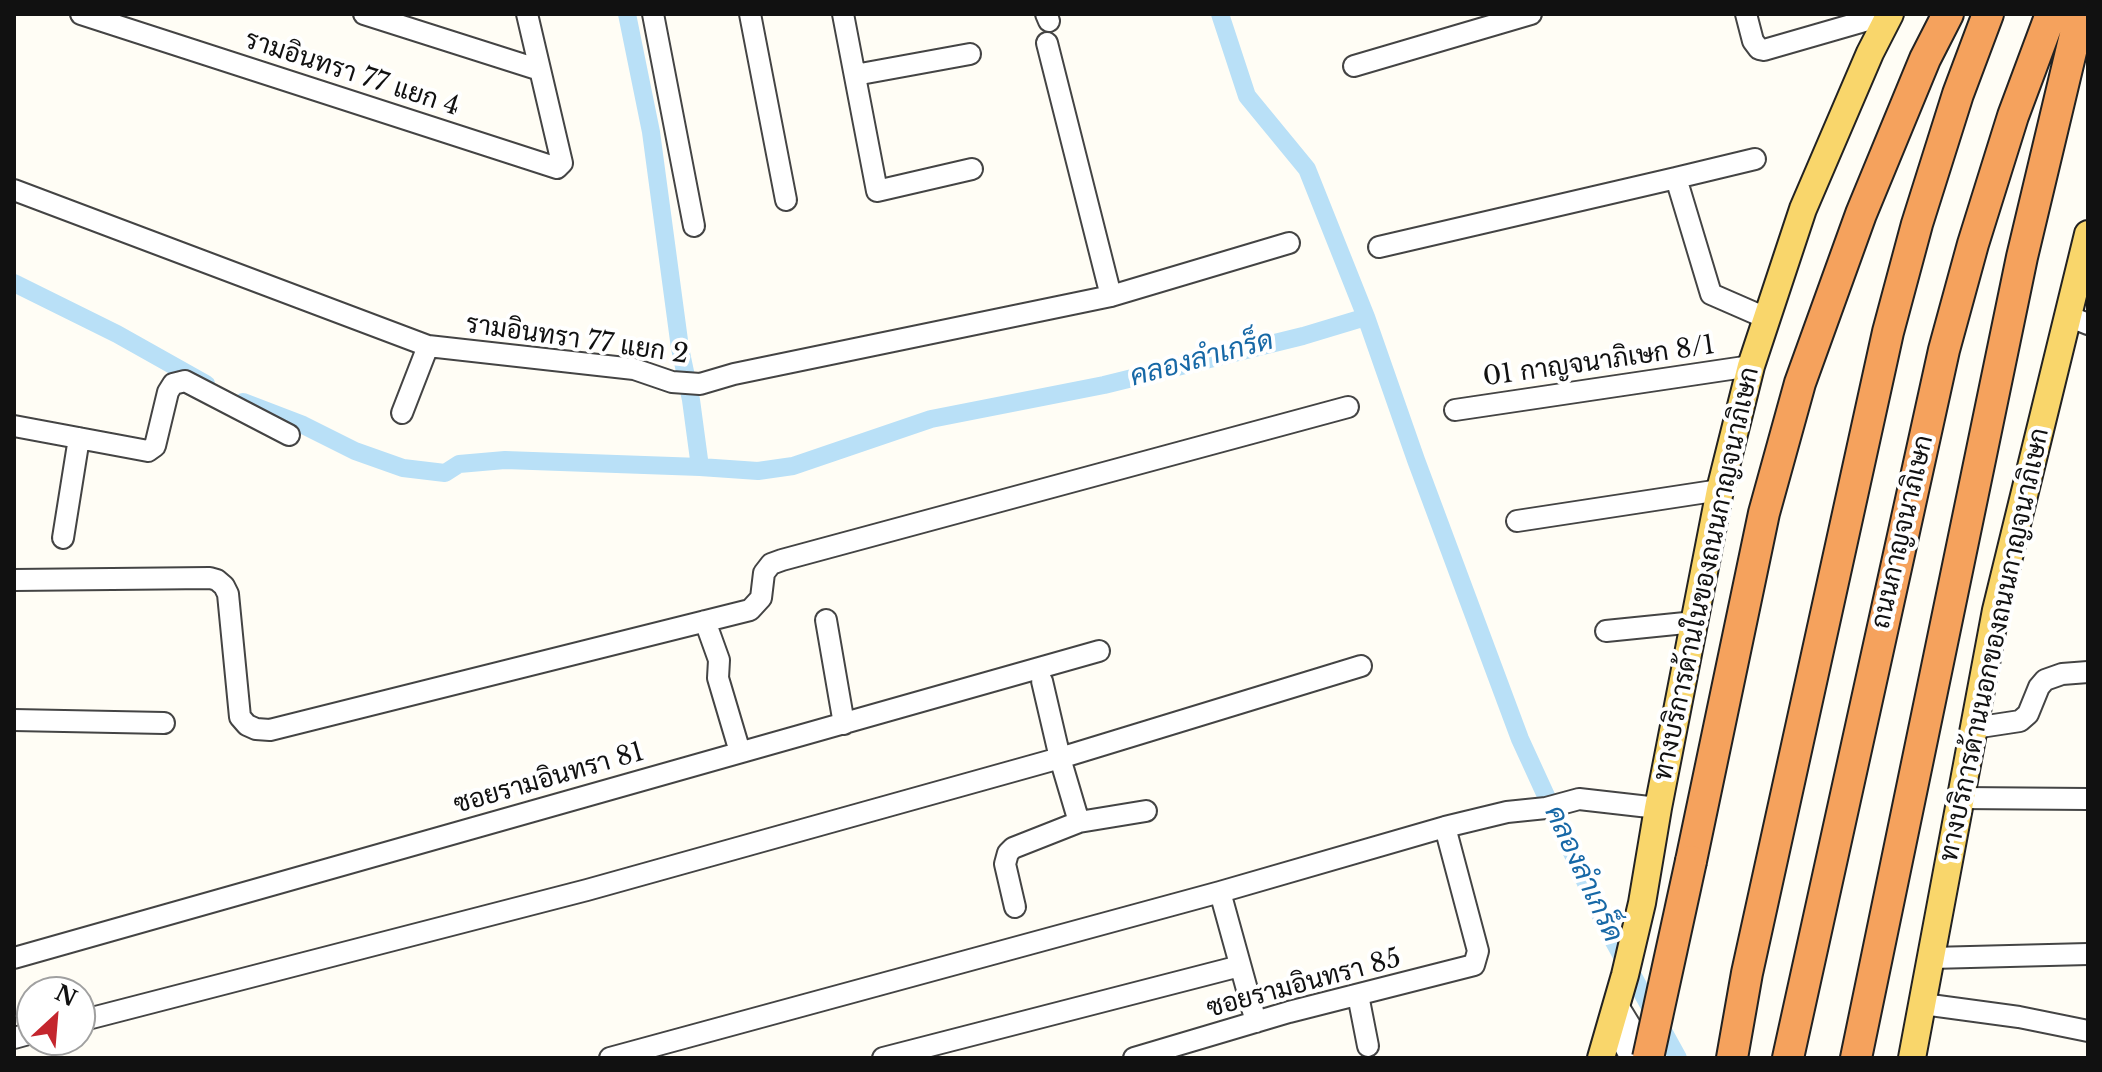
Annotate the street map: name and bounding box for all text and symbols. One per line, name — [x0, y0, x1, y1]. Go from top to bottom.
street label: รามอินทรา 77 แยก 4 — [241, 25, 463, 123]
street label: รามอินทรา 77 แยก 2 — [464, 309, 690, 371]
water label: คลองลำเกร็ด — [1127, 324, 1277, 394]
street label: 01 กาญจนาภิเษก 8/1 — [1481, 330, 1717, 394]
street label: ทางบริการด้านในของถนนกาญจนาภิเษก — [1648, 364, 1766, 784]
street label: ทางบริการด้านนอกของถนนกาญจนาภิเษก — [1934, 425, 2056, 865]
street label: ถนนกาญจนาภิเษก — [1866, 432, 1940, 632]
street label: ซอยรามอินทรา 81 — [450, 737, 648, 821]
water label: คลองลำเกร็ด — [1537, 800, 1629, 948]
street label: ซอยรามอินทรา 85 — [1204, 943, 1404, 1025]
north arrow — [16, 976, 96, 1056]
text: N — [51, 979, 81, 1012]

